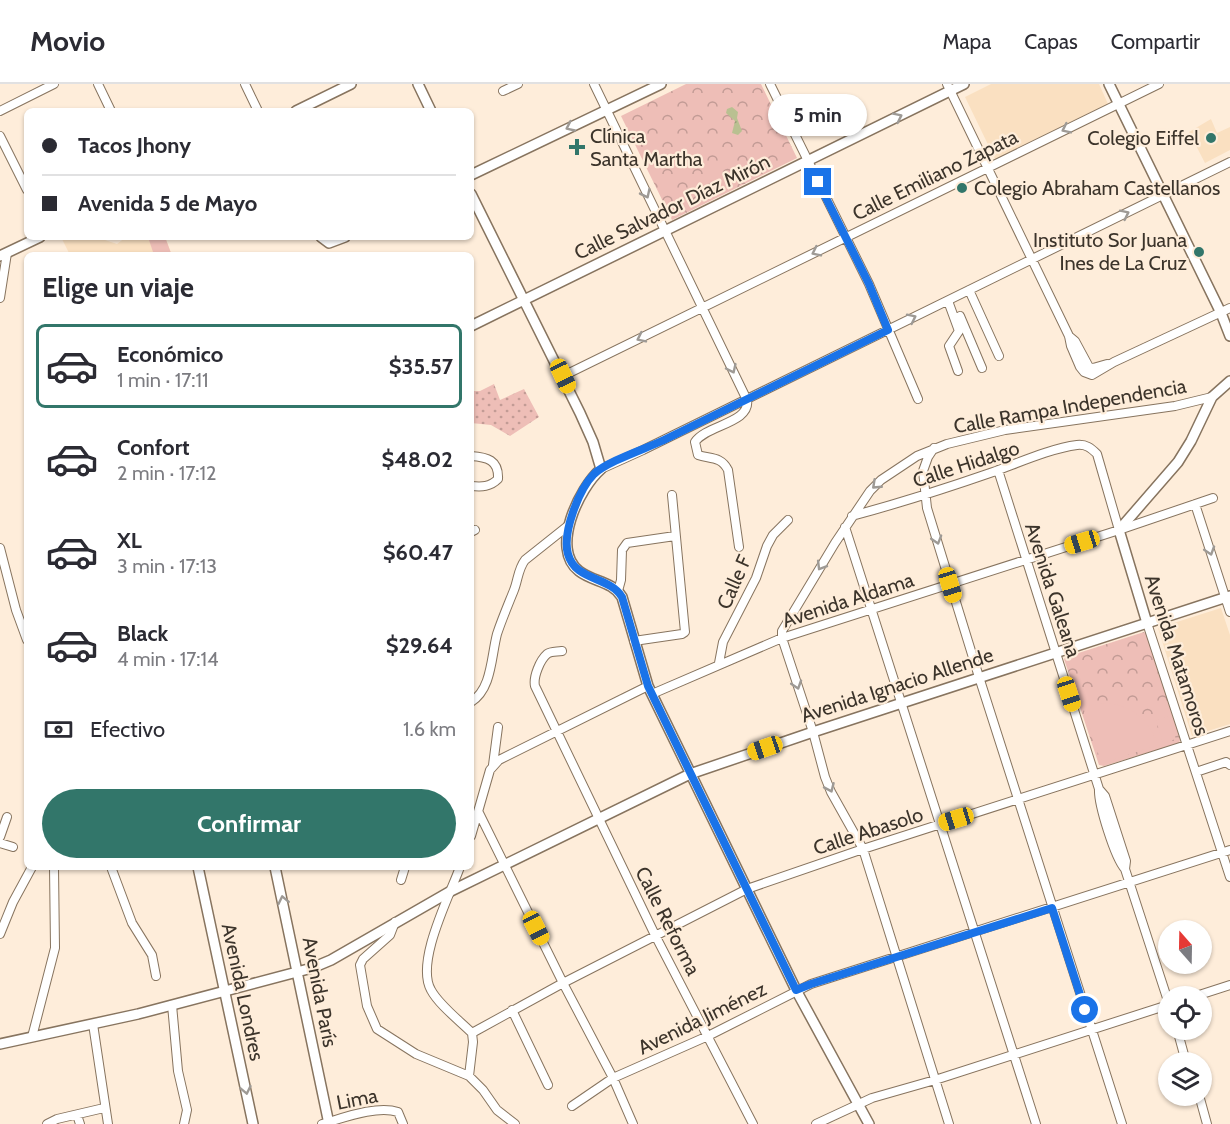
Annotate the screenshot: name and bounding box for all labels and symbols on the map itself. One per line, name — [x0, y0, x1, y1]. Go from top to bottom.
callout: 5 min — [768, 95, 868, 137]
one-way arrow — [891, 113, 902, 124]
one-way arrow — [566, 120, 577, 132]
one-way arrow — [1062, 122, 1073, 134]
place label: Clínica Santa Martha — [590, 124, 703, 171]
street label: Calle Emiliano Zapata — [848, 124, 1022, 225]
place label: Colegio Eiffel — [1087, 126, 1199, 150]
marker: Colegio Eiffel — [1204, 131, 1218, 145]
marker: Clínica Santa Martha — [568, 138, 586, 156]
street label: Calle Salvador Díaz Mirón — [570, 149, 774, 265]
route end — [804, 168, 831, 195]
place label: Colegio Abraham Castellanos — [974, 176, 1220, 200]
marker: Colegio Abraham Castellanos — [955, 181, 969, 195]
one-way arrow — [638, 187, 650, 198]
one-way arrow — [1118, 209, 1129, 221]
place label: Instituto Sor Juana Ines de La Cruz — [1033, 228, 1187, 275]
one-way arrow — [811, 244, 822, 256]
marker: Instituto Sor Juana Ines de La Cruz — [1192, 245, 1206, 259]
one-way arrow — [906, 314, 917, 326]
one-way arrow — [636, 330, 647, 342]
car — [547, 356, 579, 396]
one-way arrow — [725, 362, 737, 373]
street label: Calle Rampa Independencia — [952, 374, 1189, 438]
street label: Calle Hidalgo — [910, 436, 1022, 492]
one-way arrow — [873, 478, 883, 489]
street label: Avenida Galeana — [1020, 520, 1086, 661]
car — [1062, 528, 1102, 556]
one-way arrow — [930, 534, 942, 545]
one-way arrow — [1203, 545, 1215, 556]
street label: Calle F — [712, 551, 757, 613]
one-way arrow — [817, 560, 829, 570]
car — [936, 565, 964, 605]
street label: Avenida Aldama — [779, 567, 917, 633]
street label: Avenida Matamoros — [1140, 571, 1214, 739]
street label: Avenida Ignacio Allende — [798, 643, 996, 727]
car — [1055, 674, 1083, 714]
one-way arrow — [790, 679, 803, 690]
car — [745, 734, 785, 762]
one-way arrow — [823, 781, 835, 792]
street label: Calle Abasolo — [810, 802, 926, 860]
car — [936, 805, 976, 833]
street label: Calle Reforma — [630, 863, 706, 980]
one-way arrow — [277, 896, 290, 906]
car — [520, 908, 552, 948]
north arrow — [1158, 920, 1212, 974]
street label: Avenida Londres — [217, 921, 269, 1063]
street label: Avenida París — [298, 935, 342, 1049]
street label: Avenida Jiménez — [634, 977, 770, 1059]
route start — [1071, 996, 1098, 1023]
street label: Lima — [334, 1083, 380, 1115]
one-way arrow — [239, 1085, 252, 1095]

